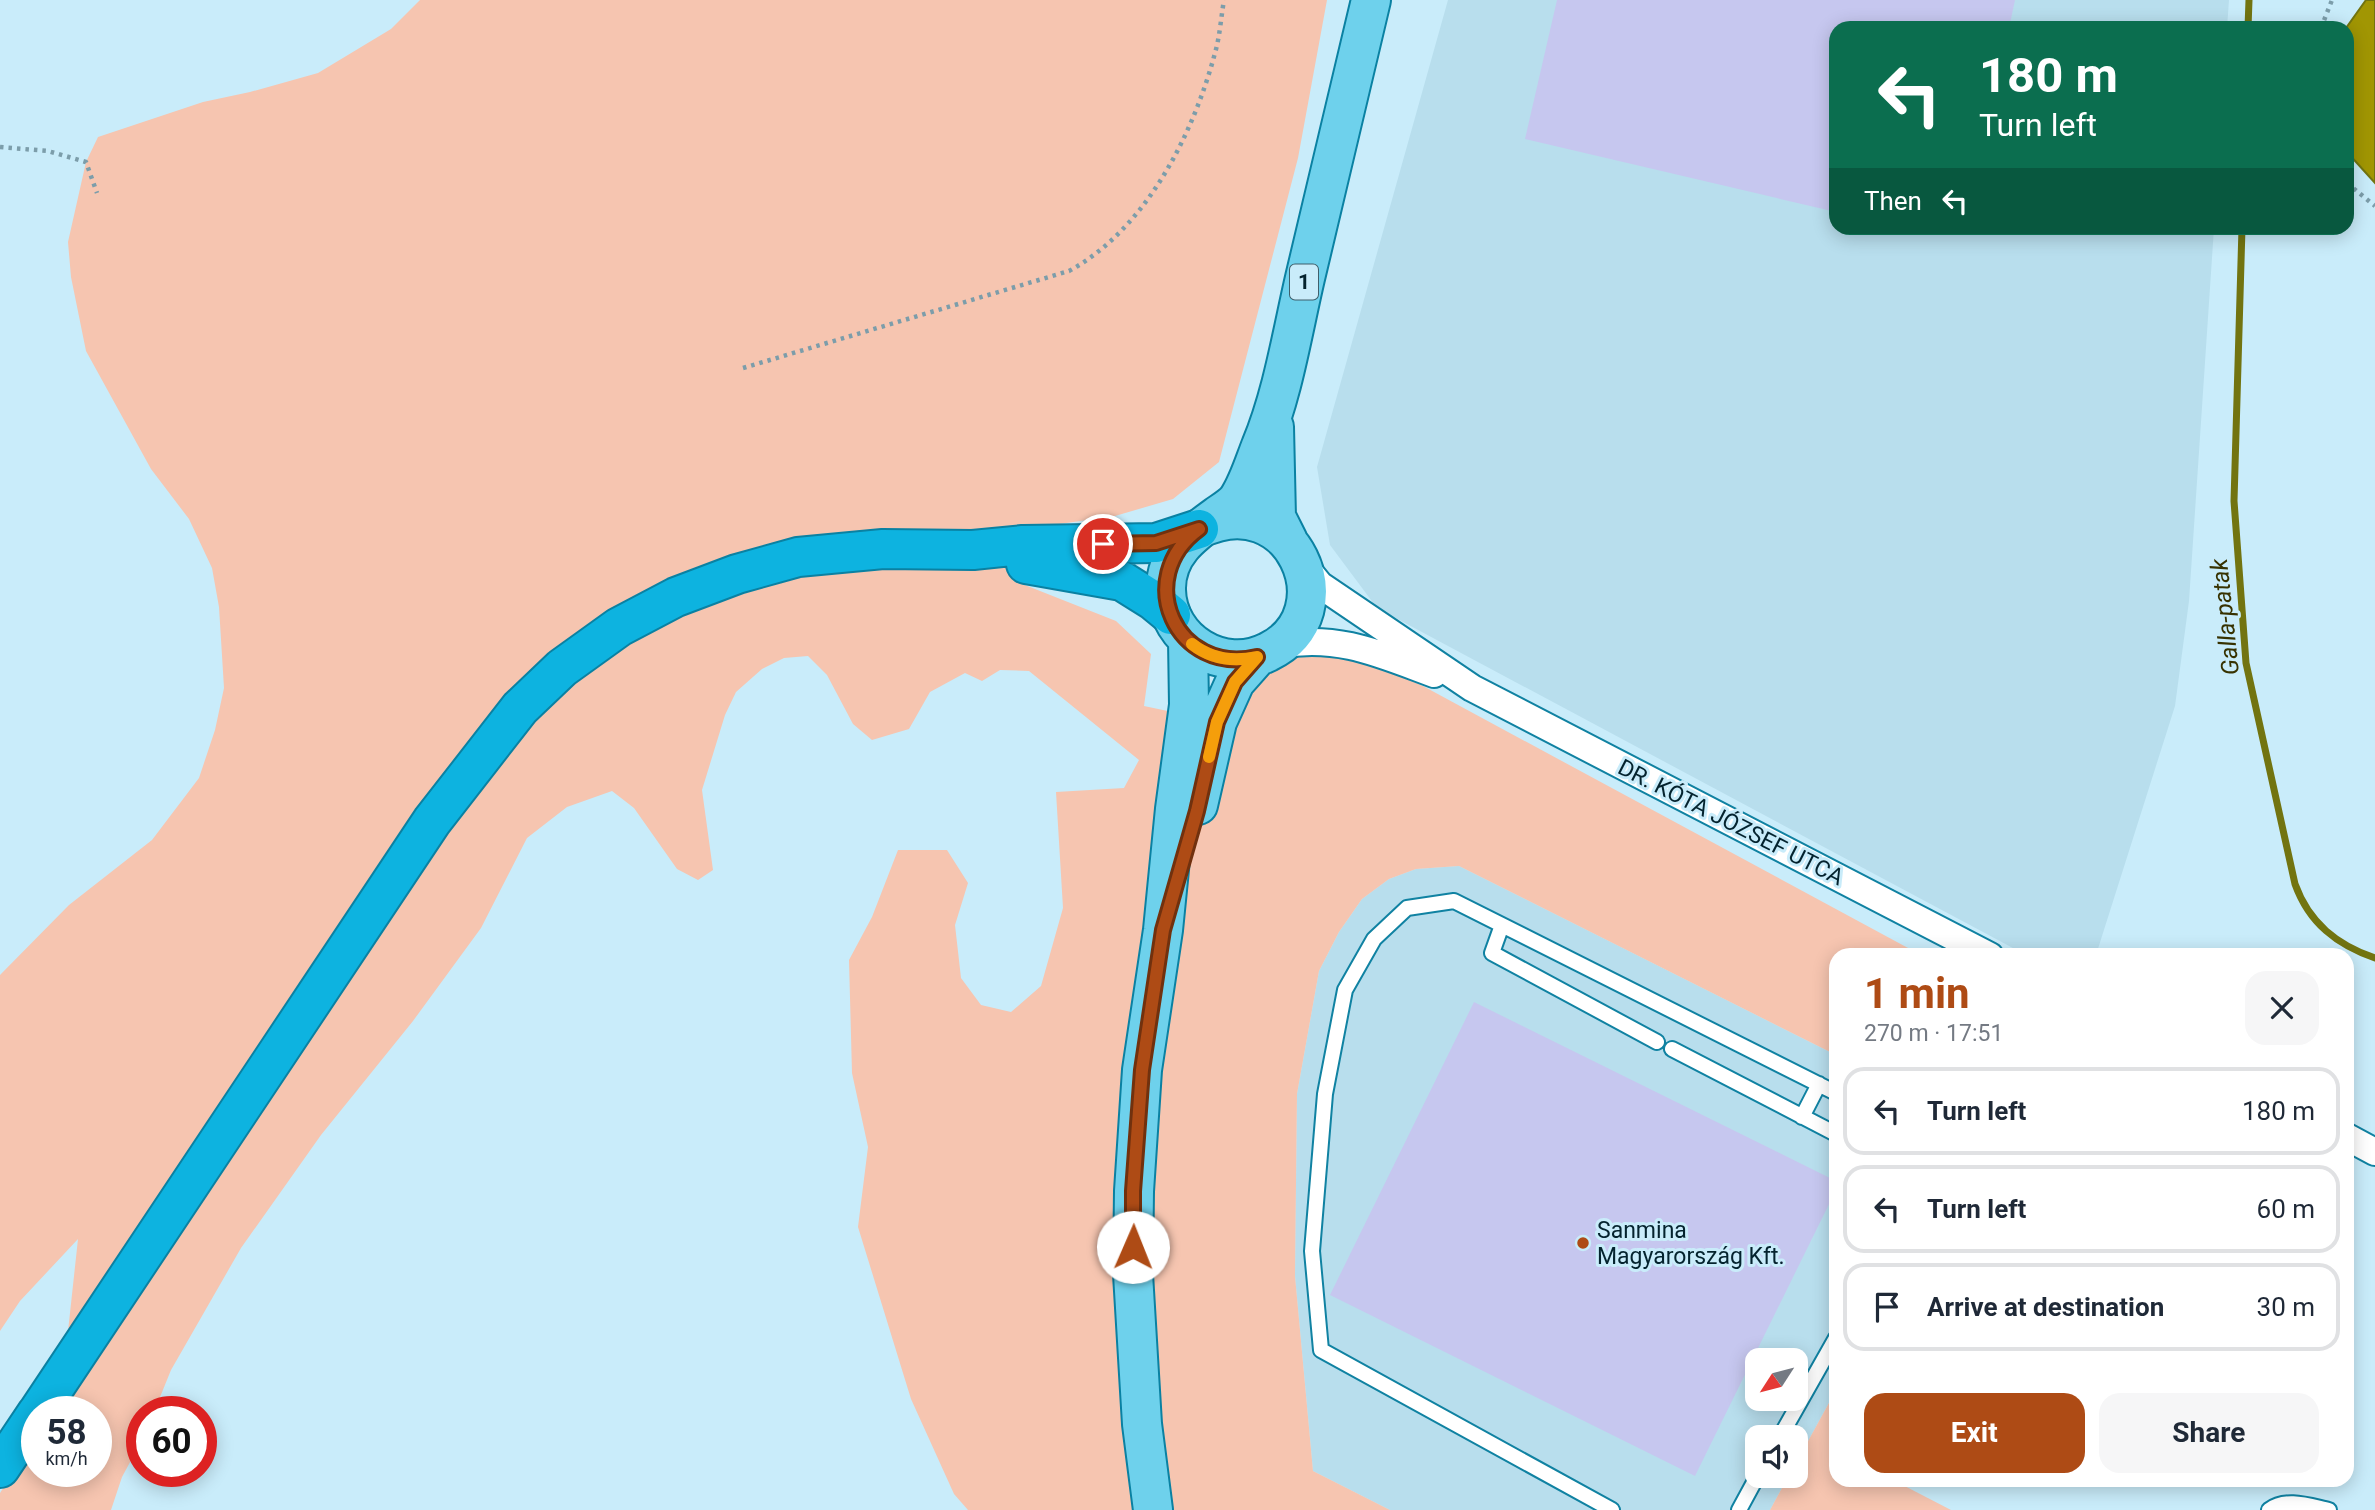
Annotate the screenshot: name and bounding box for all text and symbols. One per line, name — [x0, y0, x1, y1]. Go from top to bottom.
text: 180 m — [1979, 47, 2118, 104]
icon: left — [1864, 49, 1955, 140]
text: Turn left — [1979, 106, 2097, 144]
icon: left — [1936, 182, 1974, 220]
text: Then — [1864, 186, 1922, 216]
road number: 1 — [1290, 264, 1318, 300]
pin — [1073, 514, 1133, 574]
icon: arrive — [1084, 525, 1122, 563]
water label: Galla-patak — [2205, 556, 2245, 677]
street label: DR. KÓTA JÓZSEF UTCA — [1613, 753, 1849, 891]
text: 1 min — [1864, 969, 1970, 1018]
button: close — [2245, 971, 2319, 1045]
text: 270 m · 17:51 — [1864, 1020, 2003, 1047]
icon: left — [1868, 1092, 1906, 1130]
text: Turn left — [1927, 1096, 2026, 1126]
text: 180 m — [2242, 1096, 2315, 1126]
icon: left — [1868, 1190, 1906, 1228]
text: Turn left — [1927, 1194, 2026, 1224]
text: 60 m — [2257, 1194, 2315, 1224]
position arrow — [1096, 1210, 1170, 1284]
place label: Sanmina Magyarország Kft. — [1597, 1217, 1785, 1270]
marker: Sanmina Magyarország Kft. — [1575, 1235, 1591, 1251]
icon: arrive — [1868, 1288, 1906, 1326]
text: Arrive at destination — [1927, 1292, 2164, 1322]
text: 30 m — [2257, 1292, 2315, 1322]
north arrow — [1745, 1348, 1808, 1410]
map controls — [1745, 1348, 1808, 1488]
button: Exit — [1864, 1393, 2085, 1473]
button: Share — [2099, 1393, 2319, 1473]
speed limit sign: 60 — [126, 1396, 217, 1487]
text: 58 — [46, 1412, 87, 1453]
button: sound — [1745, 1425, 1808, 1488]
text: km/h — [45, 1448, 88, 1469]

